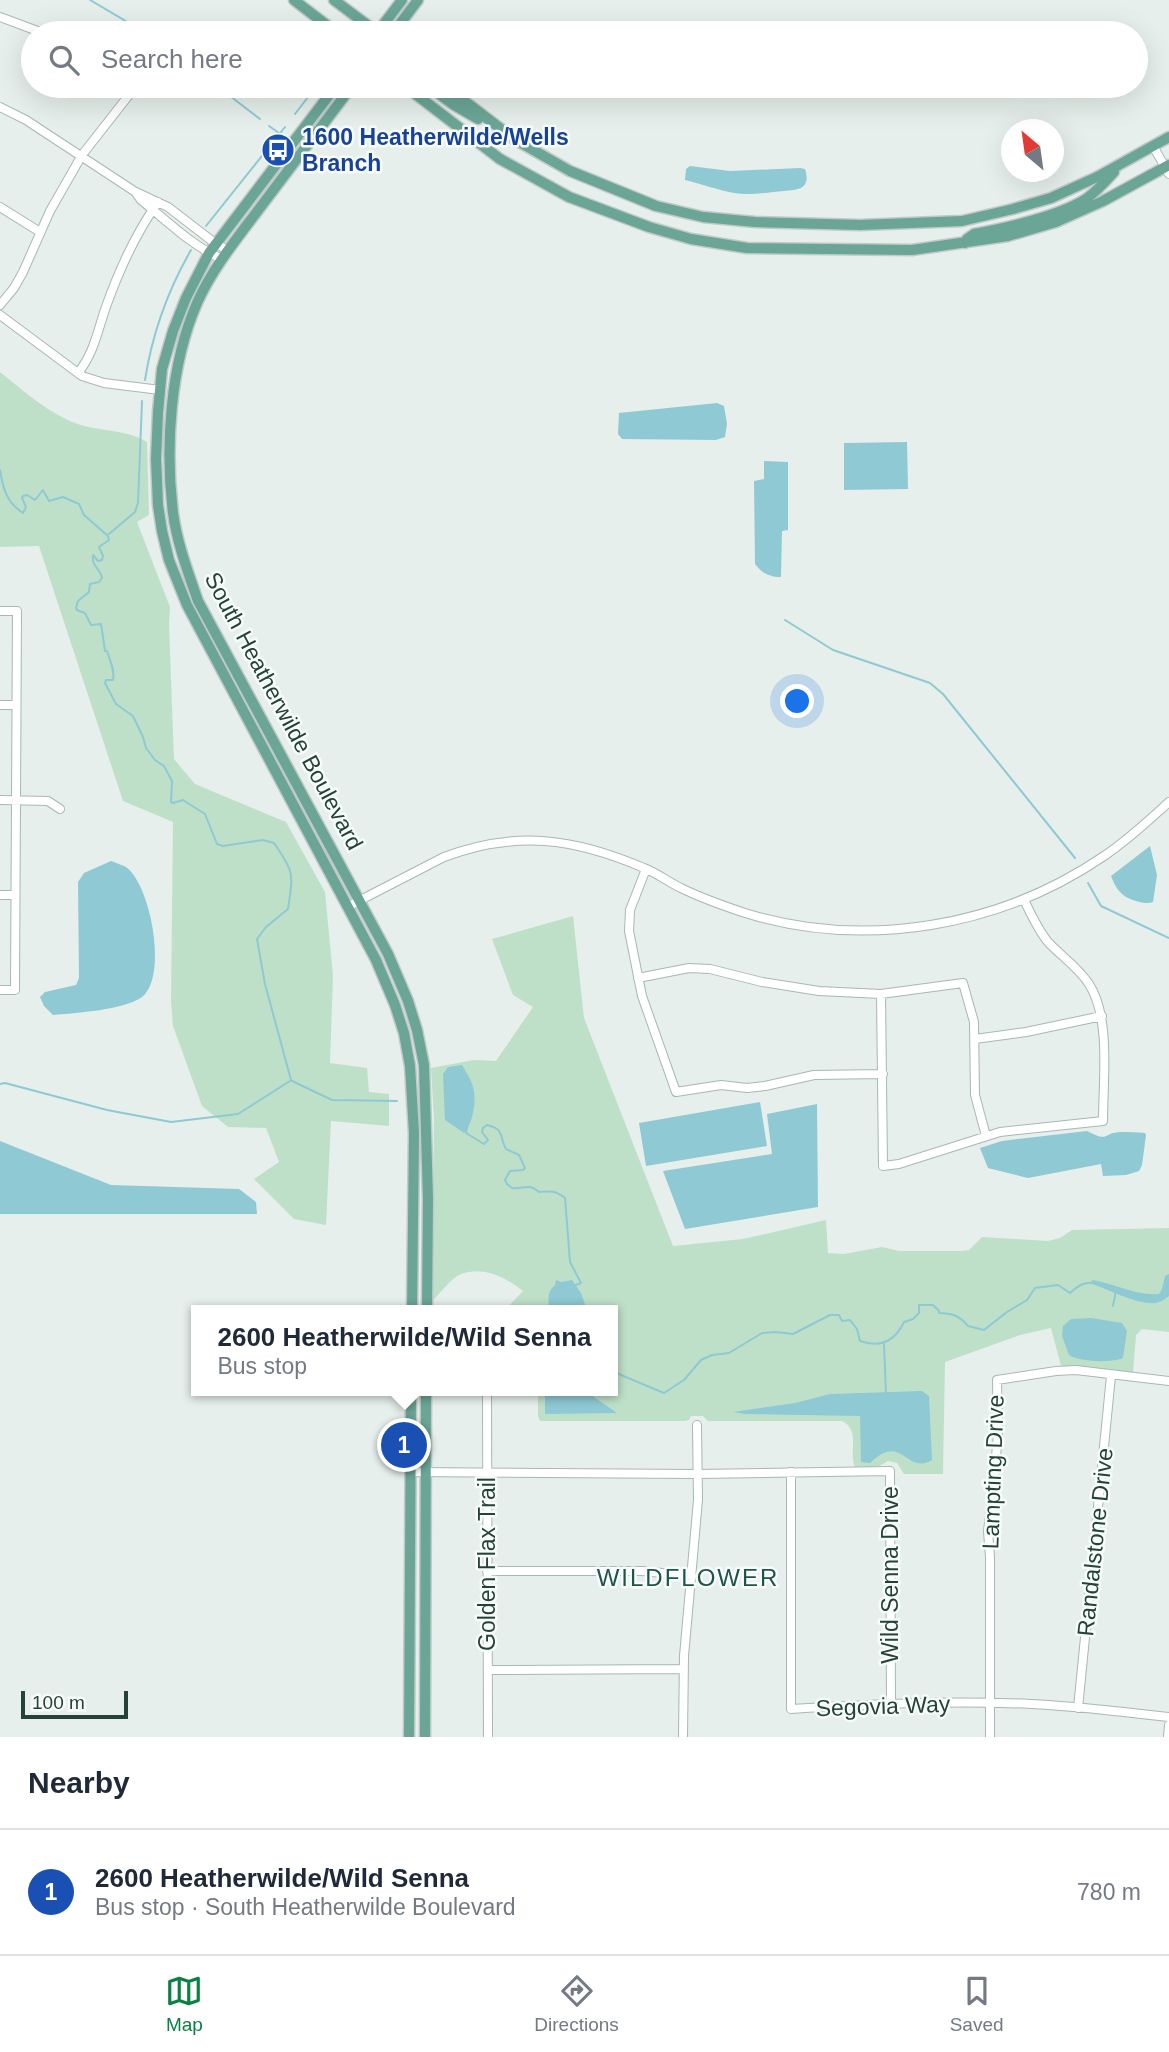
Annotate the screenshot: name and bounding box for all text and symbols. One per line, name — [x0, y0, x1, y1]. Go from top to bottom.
search box — [21, 21, 1148, 98]
icon: search — [45, 41, 83, 79]
text: Search here — [101, 44, 243, 74]
north arrow — [1001, 119, 1064, 182]
place label: 1600 Heatherwilde/Wells Branch — [302, 124, 569, 176]
bus stop icon: 1600 Heatherwilde/Wells Branch — [259, 131, 297, 169]
street label: South Heatherwilde Boulevard — [200, 568, 368, 854]
your location — [780, 684, 814, 718]
popup — [191, 1305, 618, 1396]
text: 2600 Heatherwilde/Wild Senna — [217, 1322, 592, 1352]
text: Bus stop — [217, 1353, 307, 1379]
street label: Lampting Drive — [977, 1394, 1009, 1550]
pin: 1 — [381, 1419, 427, 1471]
street label: Randalstone Drive — [1072, 1447, 1118, 1637]
street label: Golden Flax Trail — [474, 1477, 500, 1651]
street label: Wild Senna Drive — [877, 1486, 903, 1664]
district label: WILDFLOWER — [597, 1564, 779, 1591]
scale bar — [21, 1688, 128, 1720]
street label: Segovia Way — [815, 1691, 951, 1721]
text: 100 m — [32, 1692, 85, 1713]
text: Nearby — [28, 1766, 130, 1799]
text: 2600 Heatherwilde/Wild Senna — [95, 1863, 469, 1893]
text: 1 — [45, 1879, 57, 1905]
text: 780 m — [1077, 1879, 1141, 1905]
text: Bus stop · South Heatherwilde Boulevard — [95, 1894, 516, 1920]
tab: Map — [165, 1972, 203, 2036]
tab: Directions — [534, 1972, 619, 2036]
tab: Saved — [950, 1972, 1004, 2036]

